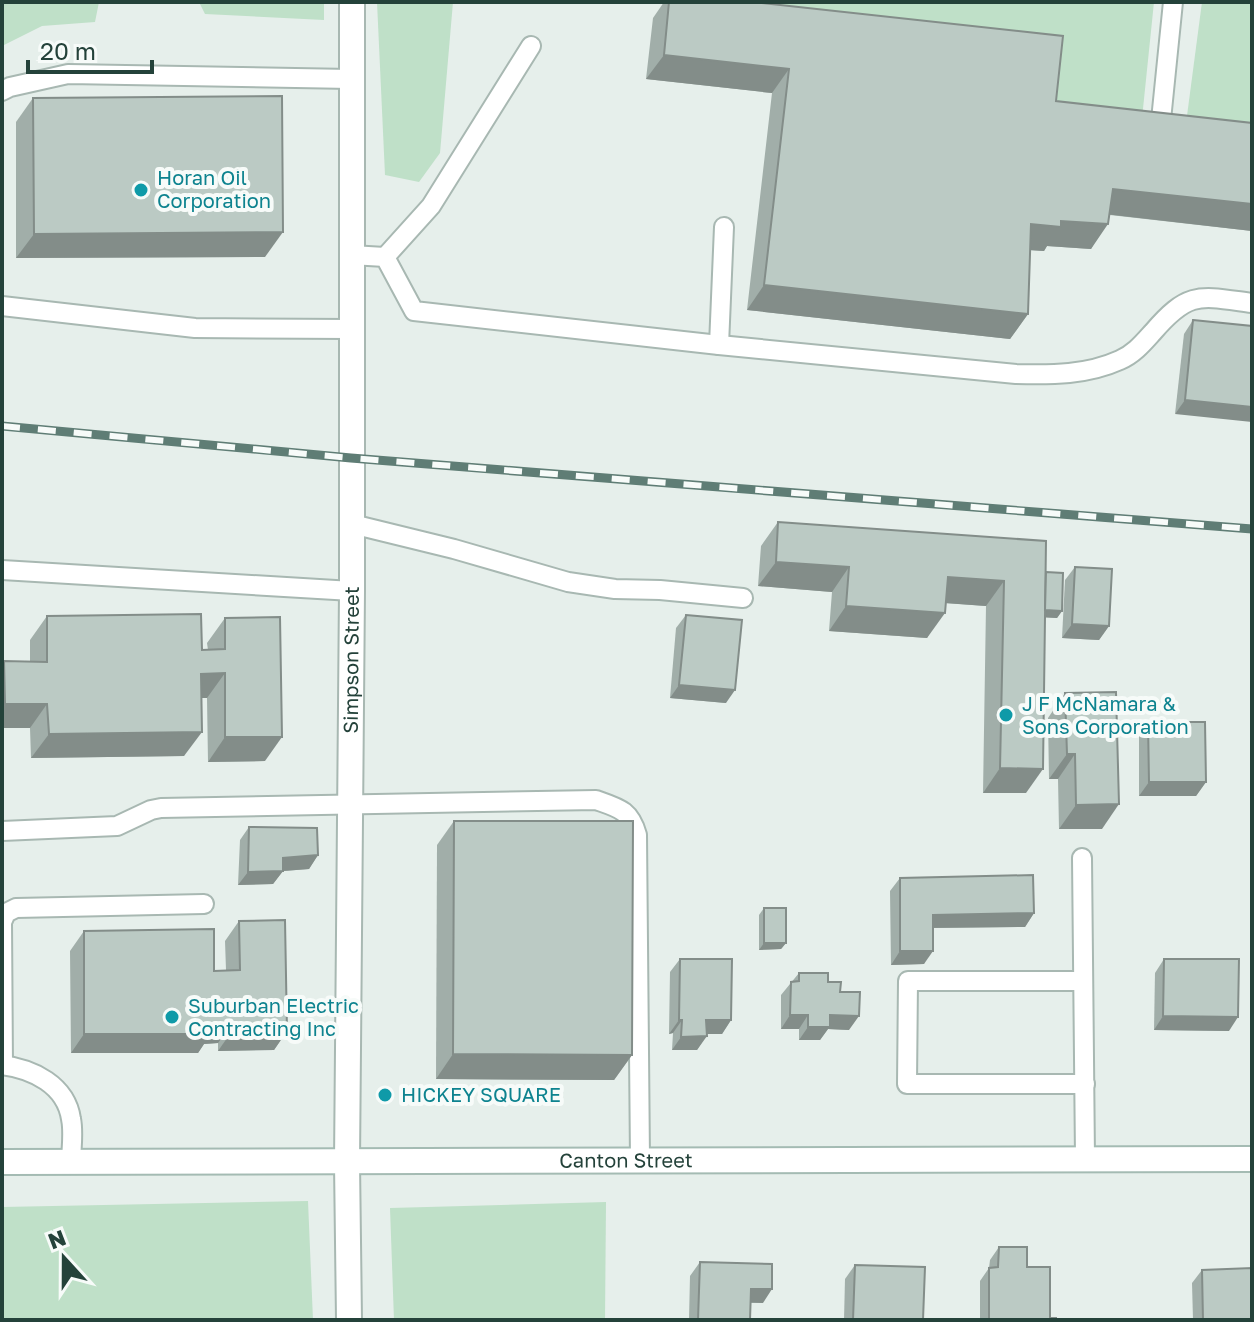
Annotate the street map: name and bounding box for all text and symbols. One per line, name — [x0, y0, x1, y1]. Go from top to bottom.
scale bar — [28, 24, 152, 74]
text: 20 m — [40, 36, 96, 65]
place label: Horan Oil Corporation — [157, 165, 271, 212]
marker: Horan Oil Corporation — [132, 181, 150, 199]
street label: Simpson Street — [338, 586, 363, 734]
place label: J F McNamara & Sons Corporation — [1022, 691, 1189, 738]
marker: J F McNamara & Sons Corporation — [997, 706, 1015, 724]
place label: Suburban Electric Contracting Inc — [188, 993, 359, 1040]
marker: Suburban Electric Contracting Inc — [163, 1008, 181, 1026]
place label: HICKEY SQUARE — [401, 1082, 561, 1106]
marker: HICKEY SQUARE — [376, 1086, 394, 1104]
street label: Canton Street — [559, 1147, 693, 1172]
north arrow — [24, 1218, 104, 1298]
text: N — [44, 1223, 69, 1254]

